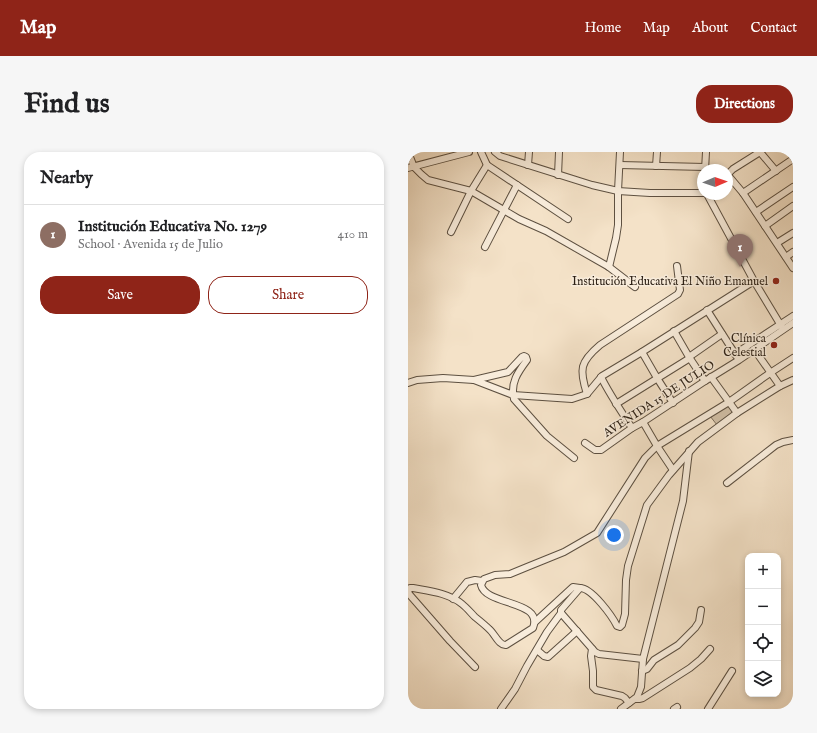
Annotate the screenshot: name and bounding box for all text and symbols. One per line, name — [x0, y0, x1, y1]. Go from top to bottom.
text: Map — [20, 16, 56, 40]
text: Home — [585, 19, 621, 37]
text: Map — [643, 19, 670, 37]
text: About — [692, 19, 728, 37]
text: Contact — [750, 19, 797, 37]
button: Directions — [696, 85, 793, 123]
text: Find us — [24, 87, 110, 122]
north arrow — [697, 164, 733, 200]
text: Nearby — [40, 168, 93, 189]
text: Institución Educativa No. 1279 — [78, 217, 267, 236]
text: 1 — [51, 226, 55, 243]
text: 410 m — [338, 226, 368, 243]
pin: 1 — [727, 234, 753, 267]
text: School · Avenida 15 de Julio — [78, 236, 223, 253]
place label: Institución Educativa El Niño Emanuel — [572, 274, 769, 289]
button: Save — [40, 276, 200, 314]
button: Share — [208, 276, 368, 314]
marker: Institución Educativa El Niño Emanuel — [771, 276, 781, 286]
place label: Clínica Celestial — [723, 331, 767, 360]
marker: Clínica Celestial — [769, 340, 779, 350]
street label: AVENIDA 15 DE JULIO — [600, 357, 718, 442]
your location — [604, 525, 624, 545]
map controls — [745, 553, 781, 697]
button: + — [745, 553, 781, 589]
button: − — [745, 589, 781, 625]
button: locate — [745, 625, 781, 661]
button: layers — [745, 661, 781, 697]

